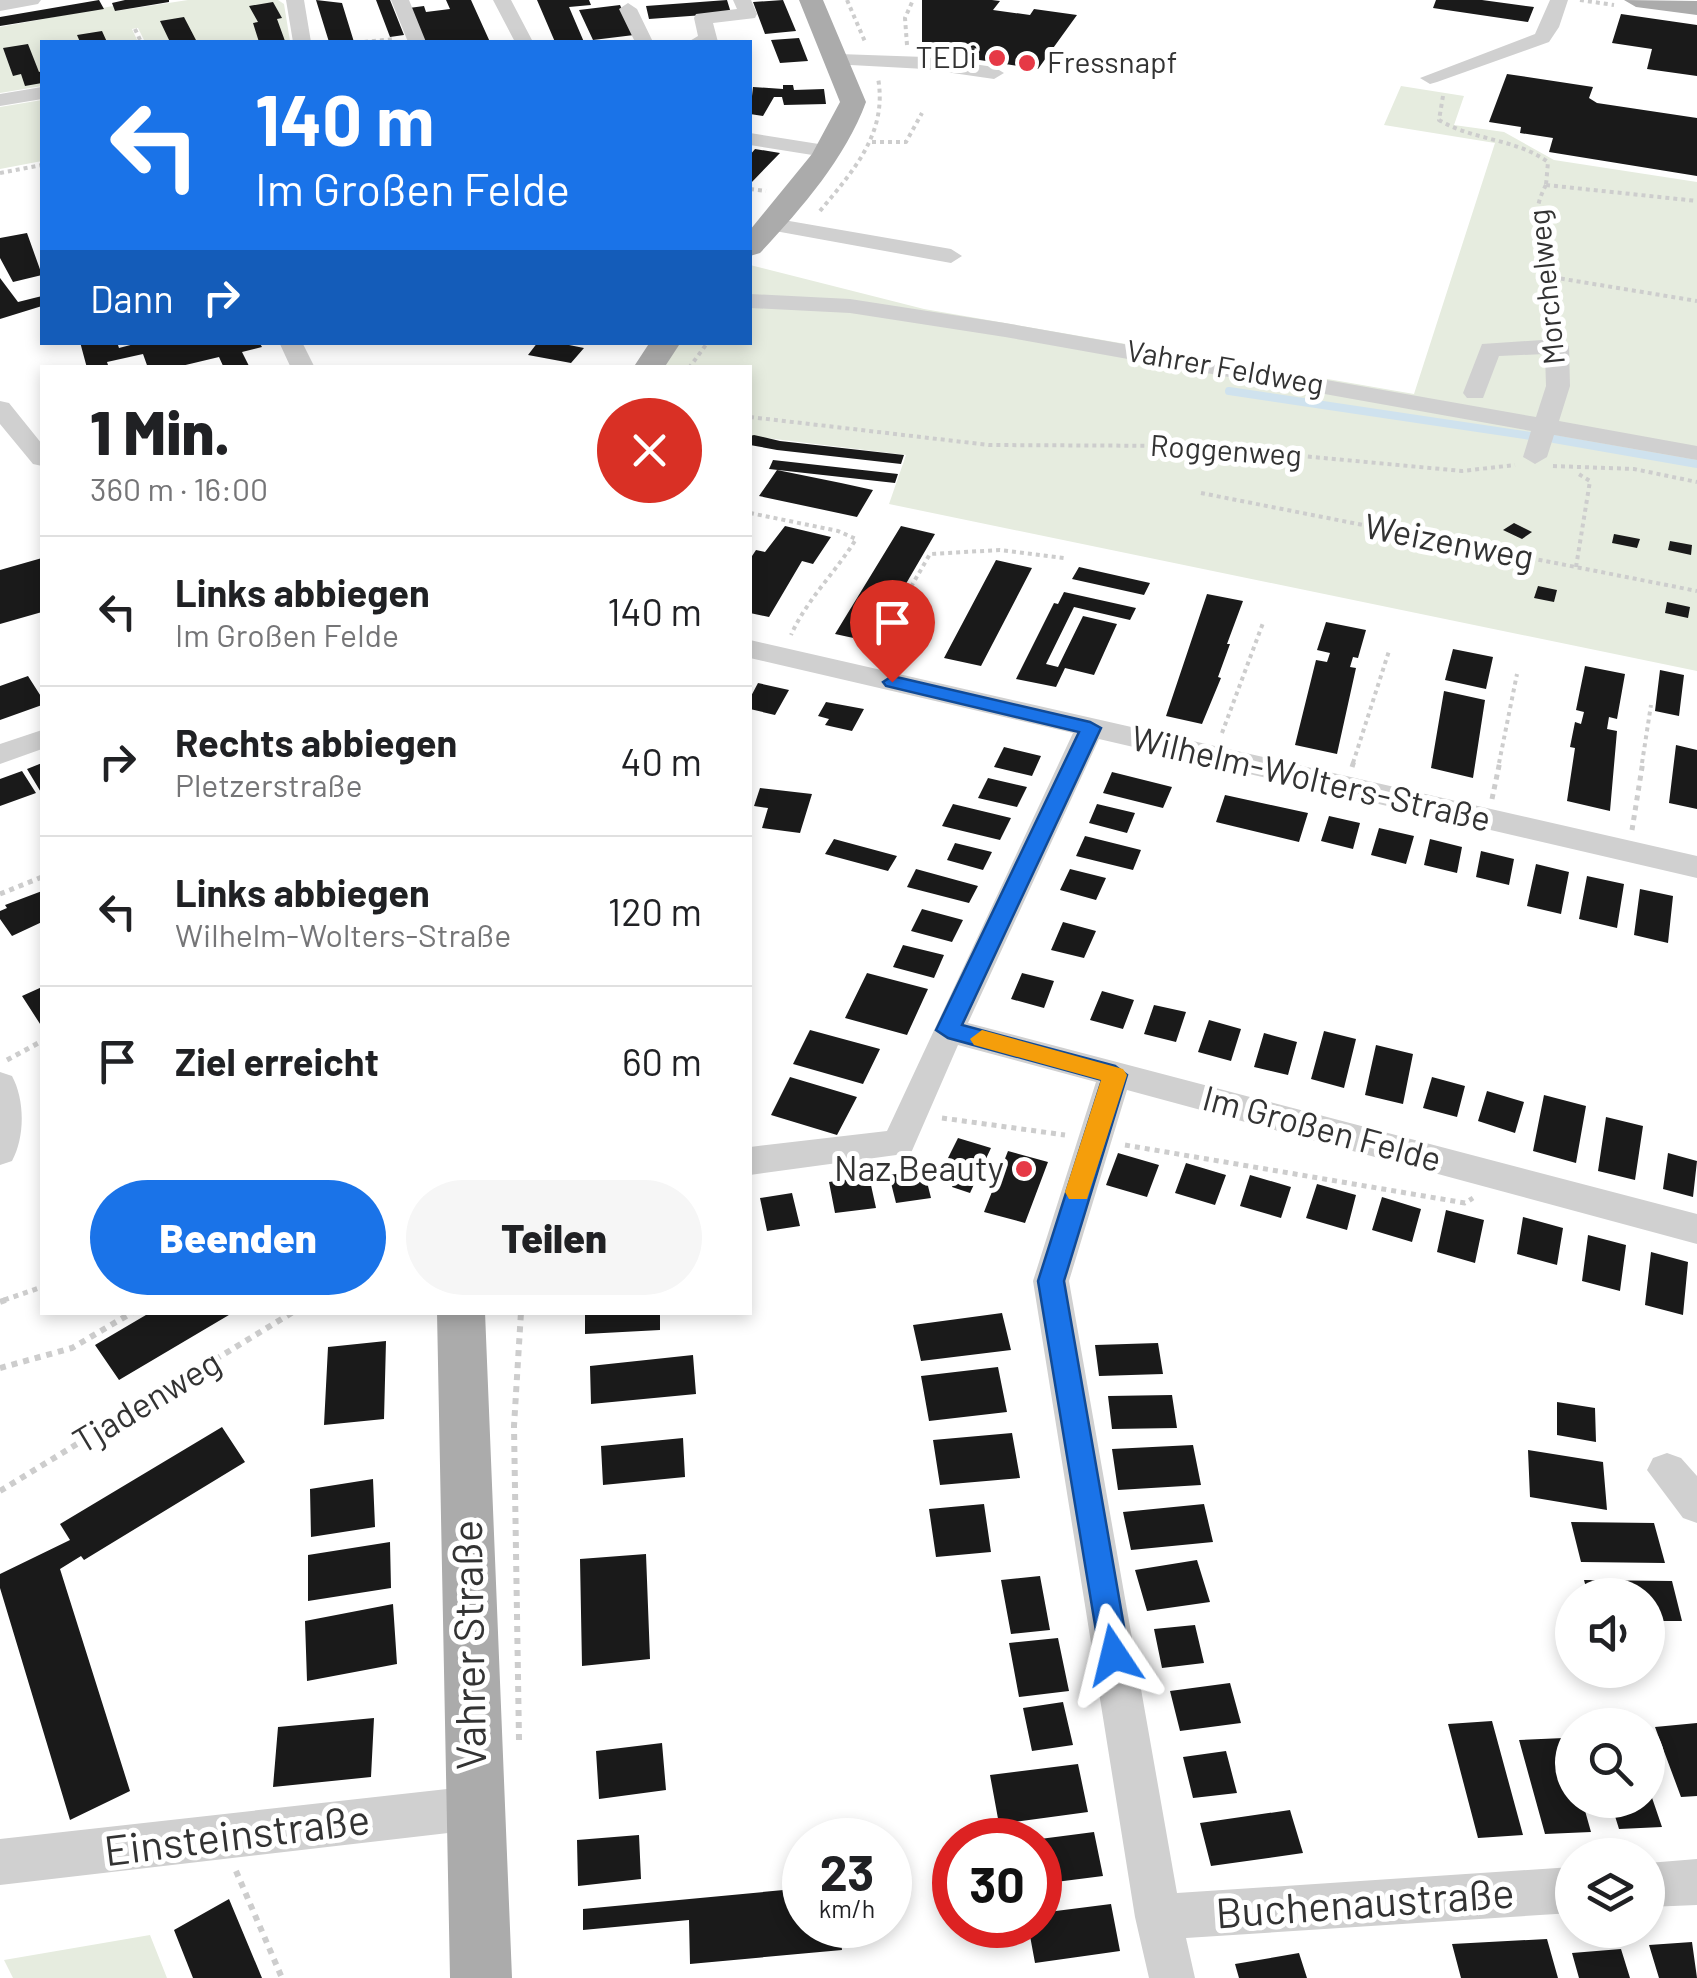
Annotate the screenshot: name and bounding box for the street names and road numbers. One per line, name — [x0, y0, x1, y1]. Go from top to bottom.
street label: Morchelweg — [1519, 208, 1571, 367]
street label: Vahrer Feldweg — [1124, 331, 1327, 401]
street label: Roggenweg — [1149, 426, 1303, 472]
street label: Weizenweg — [1361, 503, 1538, 577]
street label: Wilhelm-Wolters-Straße — [1128, 715, 1495, 839]
street label: Im Großen Felde — [1199, 1075, 1446, 1179]
street label: Tjadenweg — [65, 1340, 227, 1461]
street label: Vahrer Straße — [440, 1519, 494, 1771]
street label: Einsteinstraße — [101, 1792, 372, 1874]
street label: Buchenaustraße — [1214, 1866, 1516, 1936]

